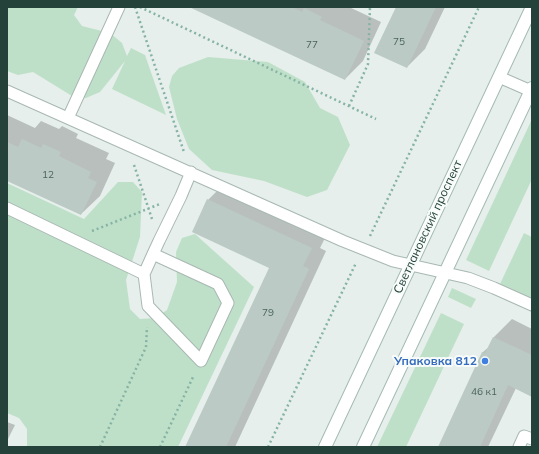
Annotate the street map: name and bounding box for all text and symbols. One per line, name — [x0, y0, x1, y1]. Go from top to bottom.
house number: 75 — [393, 36, 405, 48]
house number: 77 — [306, 39, 318, 51]
street label: Светлановский проспект — [391, 158, 465, 296]
house number: 12 — [42, 169, 54, 181]
house number: 79 — [262, 307, 274, 319]
place label: Упаковка 812 — [394, 354, 477, 368]
marker: Упаковка 812 — [480, 356, 490, 366]
house number: 46 к1 — [471, 386, 497, 398]

